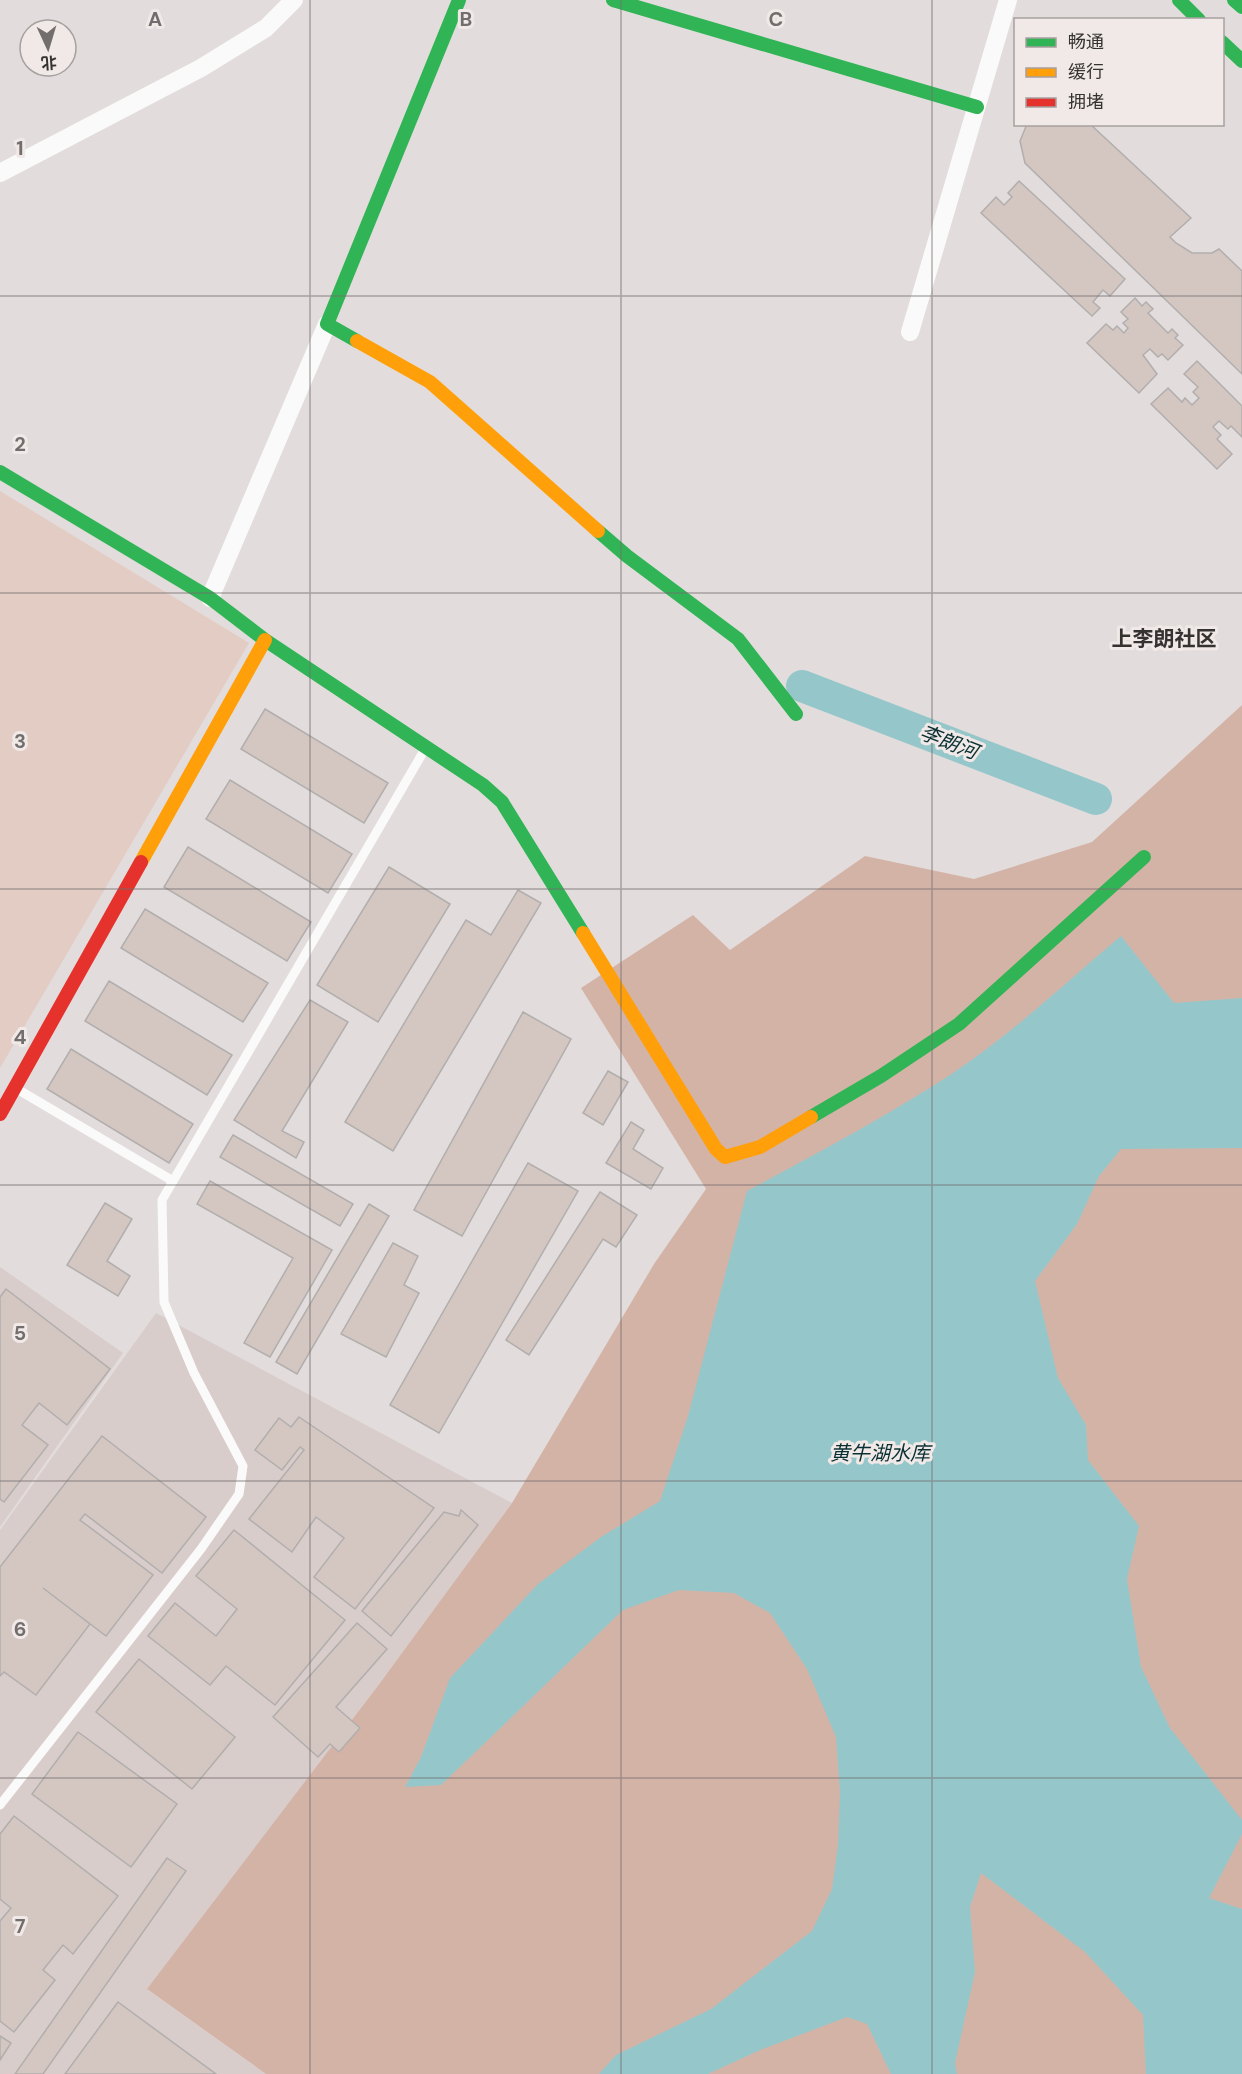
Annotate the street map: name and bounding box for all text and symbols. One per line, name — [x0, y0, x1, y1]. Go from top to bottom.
text: A — [148, 6, 162, 32]
text: B — [460, 6, 472, 32]
text: C — [769, 6, 783, 32]
north arrow — [18, 18, 78, 78]
legend — [1014, 18, 1224, 126]
text: 畅通 — [1068, 30, 1104, 54]
text: 北 — [40, 51, 58, 73]
text: 缓行 — [1068, 60, 1104, 84]
text: 拥堵 — [1068, 90, 1104, 114]
text: 1 — [16, 135, 24, 161]
text: 2 — [14, 431, 26, 457]
district label: 上李朗社区 — [1112, 625, 1217, 653]
water label: 李朗河 — [916, 719, 985, 766]
text: 3 — [14, 728, 26, 754]
text: 4 — [14, 1024, 27, 1050]
text: 5 — [14, 1320, 26, 1346]
water label: 黄牛湖水库 — [830, 1440, 933, 1466]
text: 6 — [14, 1616, 26, 1642]
text: 7 — [15, 1913, 26, 1939]

